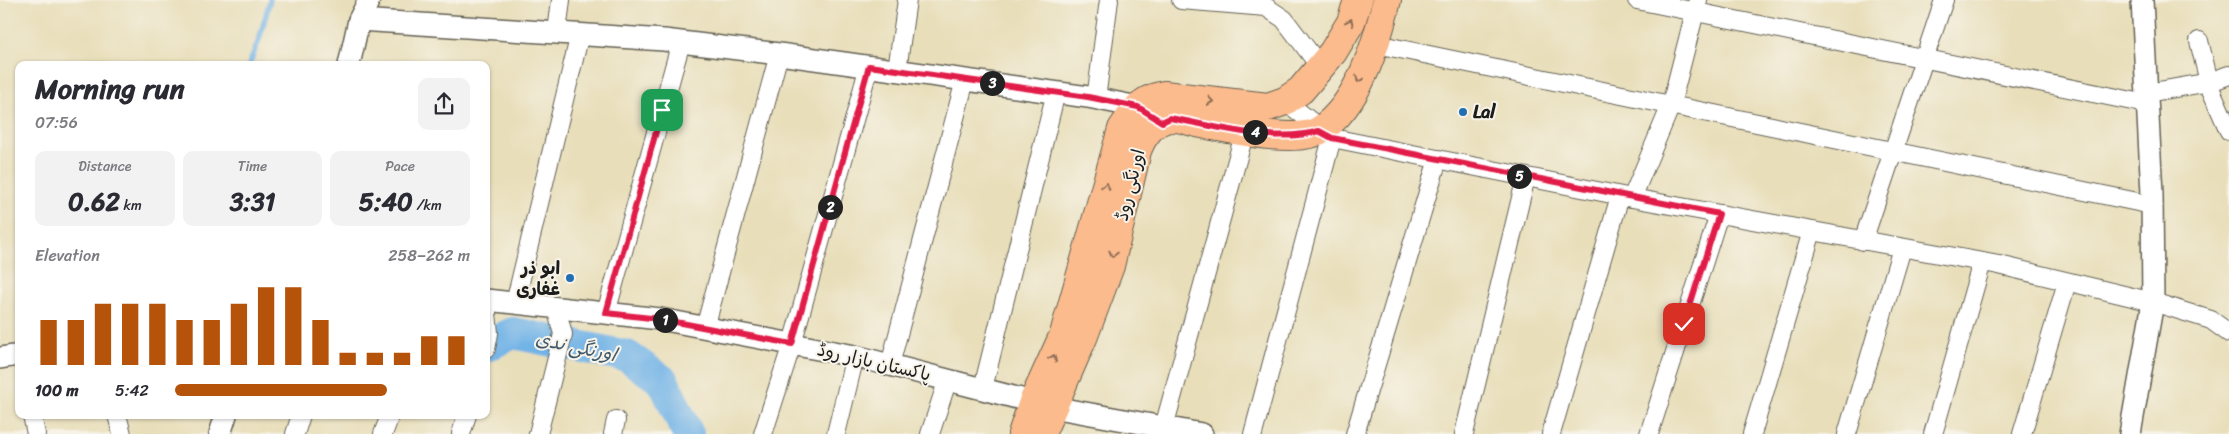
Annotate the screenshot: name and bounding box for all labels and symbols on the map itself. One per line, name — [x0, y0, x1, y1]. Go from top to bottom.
one-way arrow — [1343, 18, 1354, 27]
pin: 3 — [980, 70, 1004, 96]
one-way arrow — [1356, 73, 1366, 82]
pin — [641, 89, 683, 131]
one-way arrow — [1206, 95, 1214, 106]
place label: Lal — [1473, 96, 1496, 128]
marker: Lal — [1457, 106, 1469, 118]
pin: 4 — [1242, 120, 1268, 144]
street label: اورنگی روڈ — [1106, 146, 1154, 224]
pin: 5 — [1506, 164, 1532, 188]
one-way arrow — [1100, 182, 1111, 191]
pin: 2 — [818, 194, 842, 220]
one-way arrow — [1108, 249, 1118, 257]
place label: ابو ذر غفاری — [516, 252, 560, 305]
marker: ابو ذر غفاری — [564, 272, 576, 284]
pin — [1663, 303, 1705, 345]
pin: 1 — [652, 308, 678, 332]
water label: اورنگی ندی — [532, 322, 622, 372]
street label: پاکستان بازار روڈ — [814, 333, 934, 391]
one-way arrow — [1047, 354, 1058, 363]

